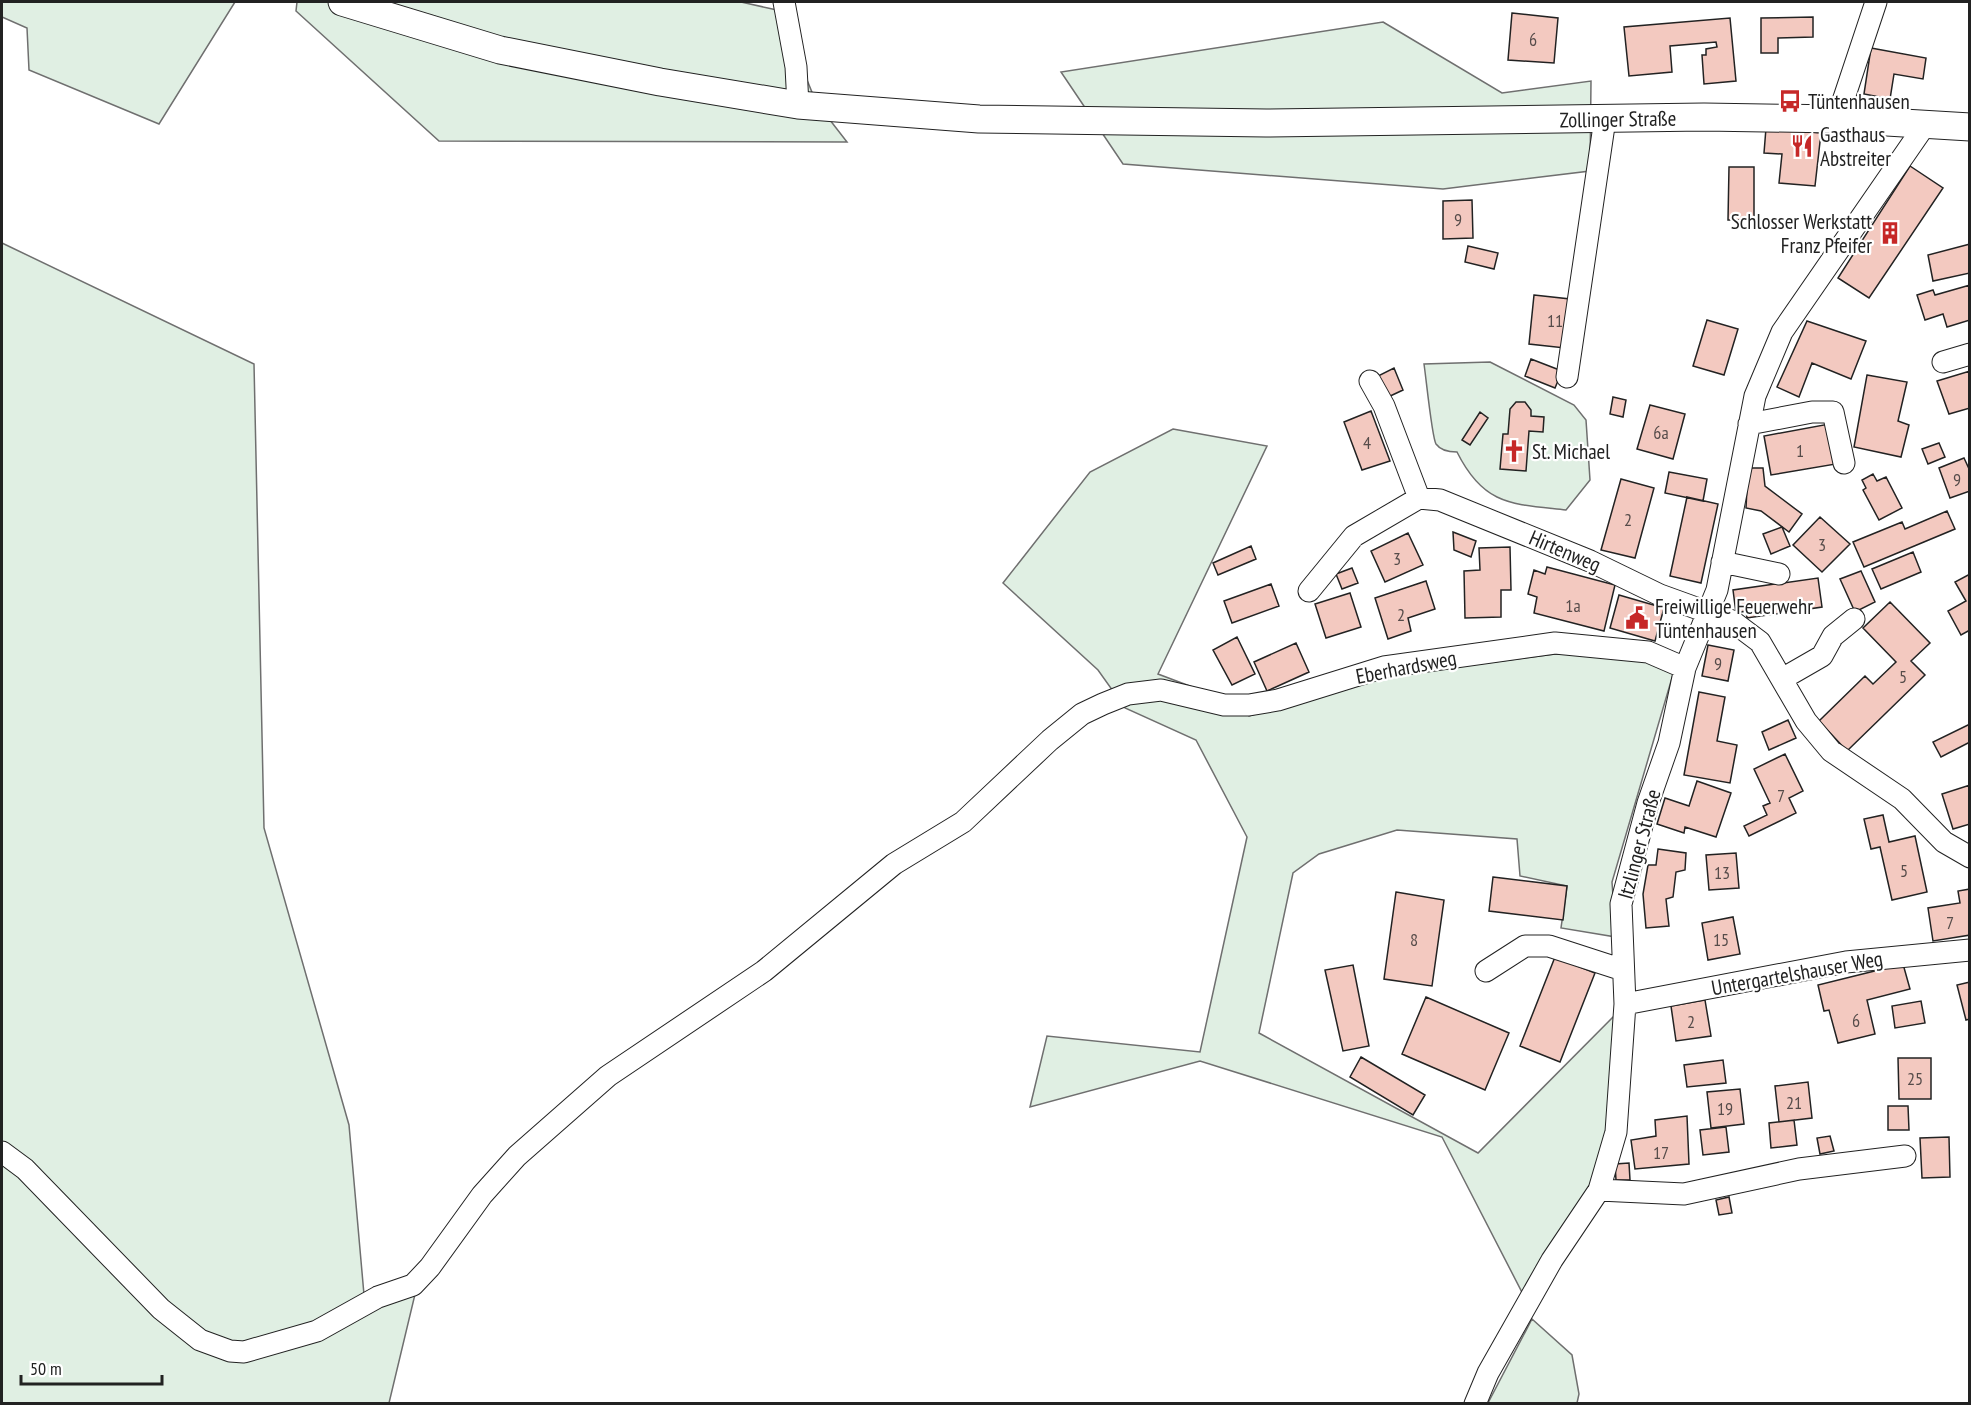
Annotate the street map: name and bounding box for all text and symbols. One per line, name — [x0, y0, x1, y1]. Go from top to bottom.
house number: 6 — [1529, 28, 1537, 51]
bus stop icon: Tüntenhausen — [1777, 88, 1803, 114]
place label: Tüntenhausen — [1808, 88, 1910, 115]
street label: Zollinger Straße — [1559, 104, 1677, 134]
place label: Gasthaus Abstreiter — [1820, 121, 1891, 172]
restaurant icon: Gasthaus Abstreiter — [1789, 133, 1815, 159]
house number: 9 — [1454, 208, 1462, 231]
place label: Schlosser Werkstatt Franz Pfeifer — [1731, 208, 1872, 259]
building icon: Schlosser Werkstatt Franz Pfeifer — [1877, 220, 1903, 246]
house number: 11 — [1547, 309, 1563, 332]
house number: 6a — [1653, 421, 1669, 444]
house number: 4 — [1363, 431, 1371, 454]
church icon: St. Michael — [1501, 438, 1527, 464]
place label: St. Michael — [1532, 438, 1610, 465]
house number: 1 — [1796, 439, 1804, 462]
house number: 9 — [1953, 468, 1961, 491]
house number: 2 — [1624, 508, 1632, 531]
street label: Hirtenweg — [1525, 524, 1605, 578]
house number: 3 — [1818, 533, 1826, 556]
house number: 3 — [1393, 547, 1401, 570]
place label: Freiwillige Feuerwehr Tüntenhausen — [1655, 593, 1813, 644]
house number: 1a — [1565, 594, 1581, 617]
house number: 2 — [1397, 603, 1405, 626]
public building icon: Freiwillige Feuerwehr Tüntenhausen — [1624, 605, 1650, 631]
street label: Eberhardsweg — [1353, 644, 1459, 690]
house number: 9 — [1714, 652, 1722, 675]
house number: 5 — [1899, 665, 1907, 688]
house number: 7 — [1777, 784, 1785, 807]
street label: Itzlinger Straße — [1611, 786, 1667, 902]
house number: 5 — [1900, 859, 1908, 882]
house number: 13 — [1714, 861, 1730, 884]
house number: 7 — [1946, 911, 1954, 934]
house number: 8 — [1410, 928, 1418, 951]
house number: 15 — [1713, 928, 1729, 951]
street label: Untergartelshauser Weg — [1709, 945, 1885, 1001]
house number: 6 — [1852, 1009, 1860, 1032]
house number: 2 — [1687, 1010, 1695, 1033]
house number: 25 — [1907, 1067, 1923, 1090]
house number: 21 — [1786, 1091, 1802, 1114]
house number: 19 — [1717, 1097, 1733, 1120]
house number: 17 — [1653, 1141, 1669, 1164]
scale bar — [21, 1348, 162, 1386]
text: 50 m — [30, 1357, 62, 1380]

